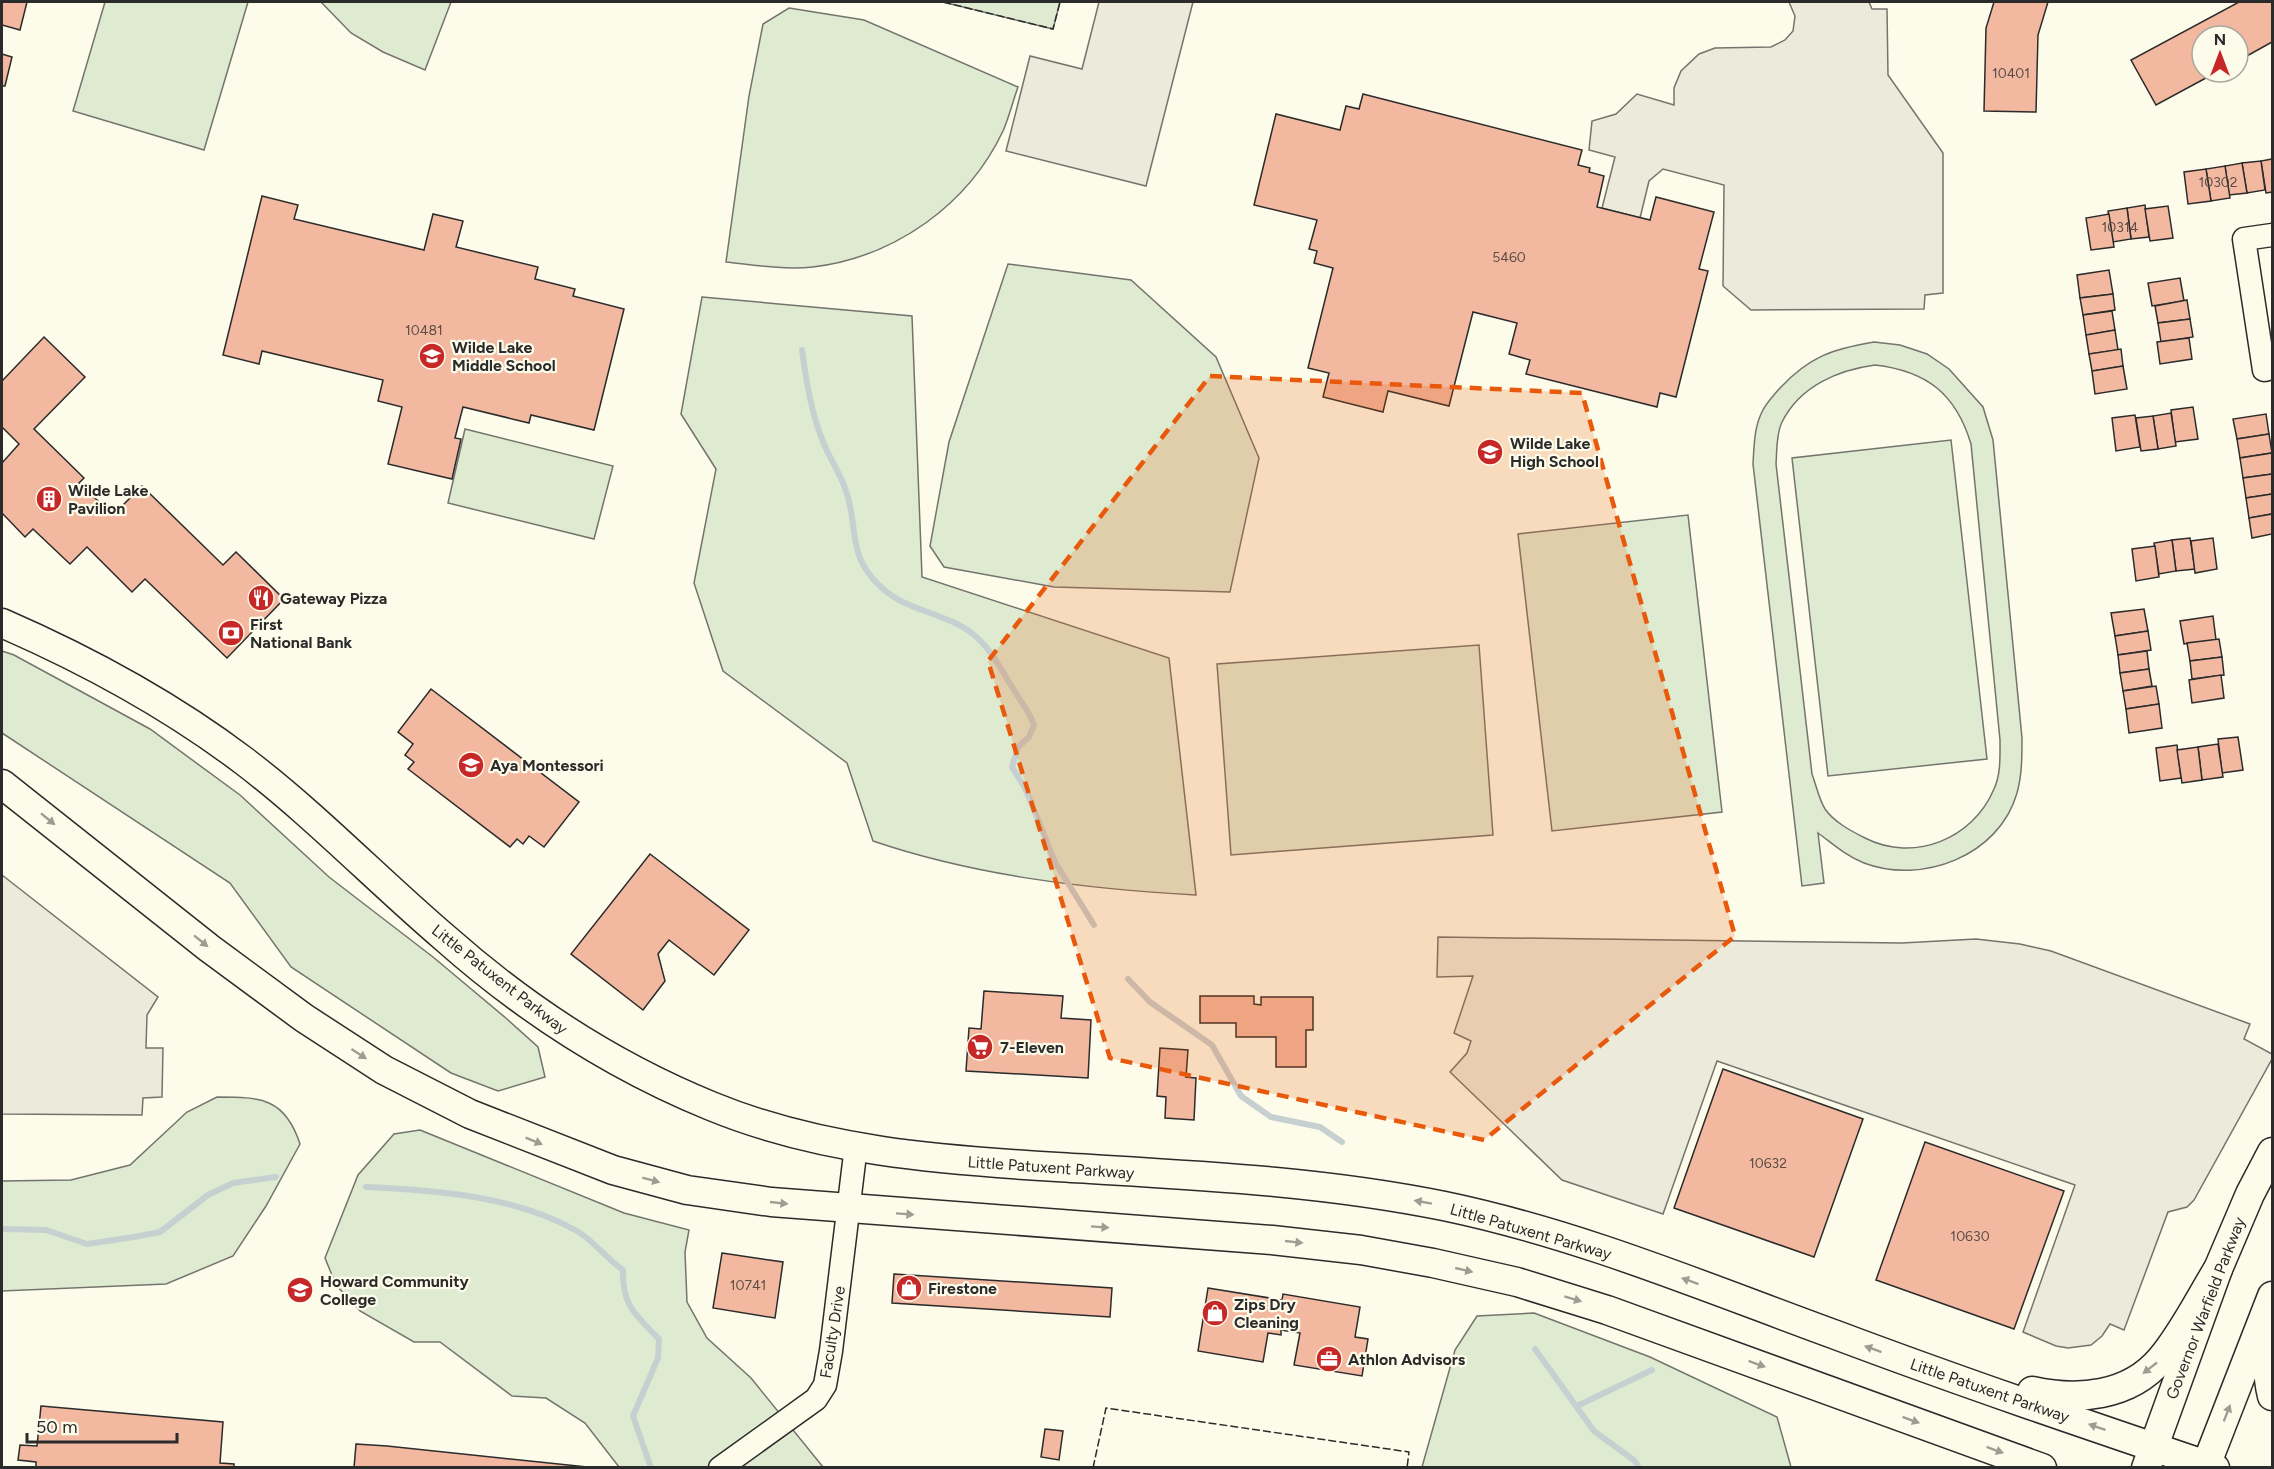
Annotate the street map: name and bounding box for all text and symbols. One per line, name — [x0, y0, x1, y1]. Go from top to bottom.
north arrow — [2190, 24, 2250, 84]
text: N — [2214, 30, 2226, 49]
house number: 10401 — [1992, 65, 2030, 82]
house number: 10302 — [2198, 174, 2238, 191]
house number: 10314 — [2102, 219, 2139, 236]
house number: 5460 — [1492, 249, 1526, 266]
house number: 10481 — [405, 322, 443, 339]
place label: Wilde Lake Middle School — [452, 338, 556, 375]
school or university icon: Wilde Lake Middle School — [417, 341, 447, 371]
place label: Wilde Lake High School — [1510, 434, 1599, 471]
school or university icon: Wilde Lake High School — [1475, 437, 1505, 467]
place label: Wilde Lake Pavilion — [68, 481, 148, 518]
building icon: Wilde Lake Pavilion — [34, 484, 64, 514]
restaurant icon: Gateway Pizza — [246, 583, 276, 613]
place label: Gateway Pizza — [280, 589, 387, 608]
place label: First National Bank — [250, 615, 353, 652]
bank icon: First National Bank — [216, 618, 246, 648]
school or university icon: Aya Montessori — [456, 750, 486, 780]
place label: Aya Montessori — [490, 756, 604, 775]
one-way arrow — [41, 812, 56, 824]
street label: Little Patuxent Parkway — [428, 920, 572, 1039]
one-way arrow — [193, 934, 208, 946]
supermarket icon: 7-Eleven — [965, 1032, 995, 1062]
place label: 7-Eleven — [1000, 1038, 1064, 1057]
one-way arrow — [351, 1048, 367, 1060]
one-way arrow — [525, 1136, 543, 1146]
street label: Little Patuxent Parkway — [967, 1152, 1136, 1183]
house number: 10632 — [1749, 1155, 1787, 1172]
one-way arrow — [642, 1176, 660, 1185]
one-way arrow — [1413, 1197, 1432, 1206]
one-way arrow — [770, 1198, 789, 1208]
street label: Little Patuxent Parkway — [1448, 1199, 1614, 1264]
one-way arrow — [896, 1209, 915, 1219]
street label: Governor Warfield Parkway — [2162, 1214, 2249, 1402]
one-way arrow — [1090, 1222, 1109, 1232]
house number: 10630 — [1950, 1228, 1990, 1245]
one-way arrow — [1285, 1237, 1304, 1247]
one-way arrow — [1455, 1266, 1474, 1275]
place label: Howard Community College — [320, 1272, 470, 1309]
shop icon: Firestone — [894, 1273, 924, 1303]
school or university icon: Howard Community College — [285, 1275, 315, 1305]
one-way arrow — [1681, 1276, 1699, 1286]
house number: 10741 — [730, 1277, 766, 1294]
place label: Firestone — [928, 1279, 997, 1298]
street label: Faculty Drive — [816, 1284, 849, 1380]
place label: Zips Dry Cleaning — [1234, 1295, 1299, 1332]
one-way arrow — [1564, 1295, 1582, 1304]
shop icon: Zips Dry Cleaning — [1200, 1298, 1230, 1328]
office icon: Athlon Advisors — [1314, 1344, 1344, 1374]
one-way arrow — [1864, 1344, 1882, 1354]
place label: Athlon Advisors — [1348, 1350, 1466, 1369]
street label: Little Patuxent Parkway — [1908, 1354, 2072, 1427]
one-way arrow — [1748, 1359, 1766, 1369]
one-way arrow — [2142, 1362, 2157, 1374]
one-way arrow — [2222, 1404, 2232, 1422]
scale bar — [27, 1406, 177, 1444]
one-way arrow — [1902, 1415, 1920, 1425]
text: 50 m — [36, 1416, 78, 1438]
one-way arrow — [2088, 1422, 2106, 1432]
one-way arrow — [1986, 1446, 2004, 1456]

